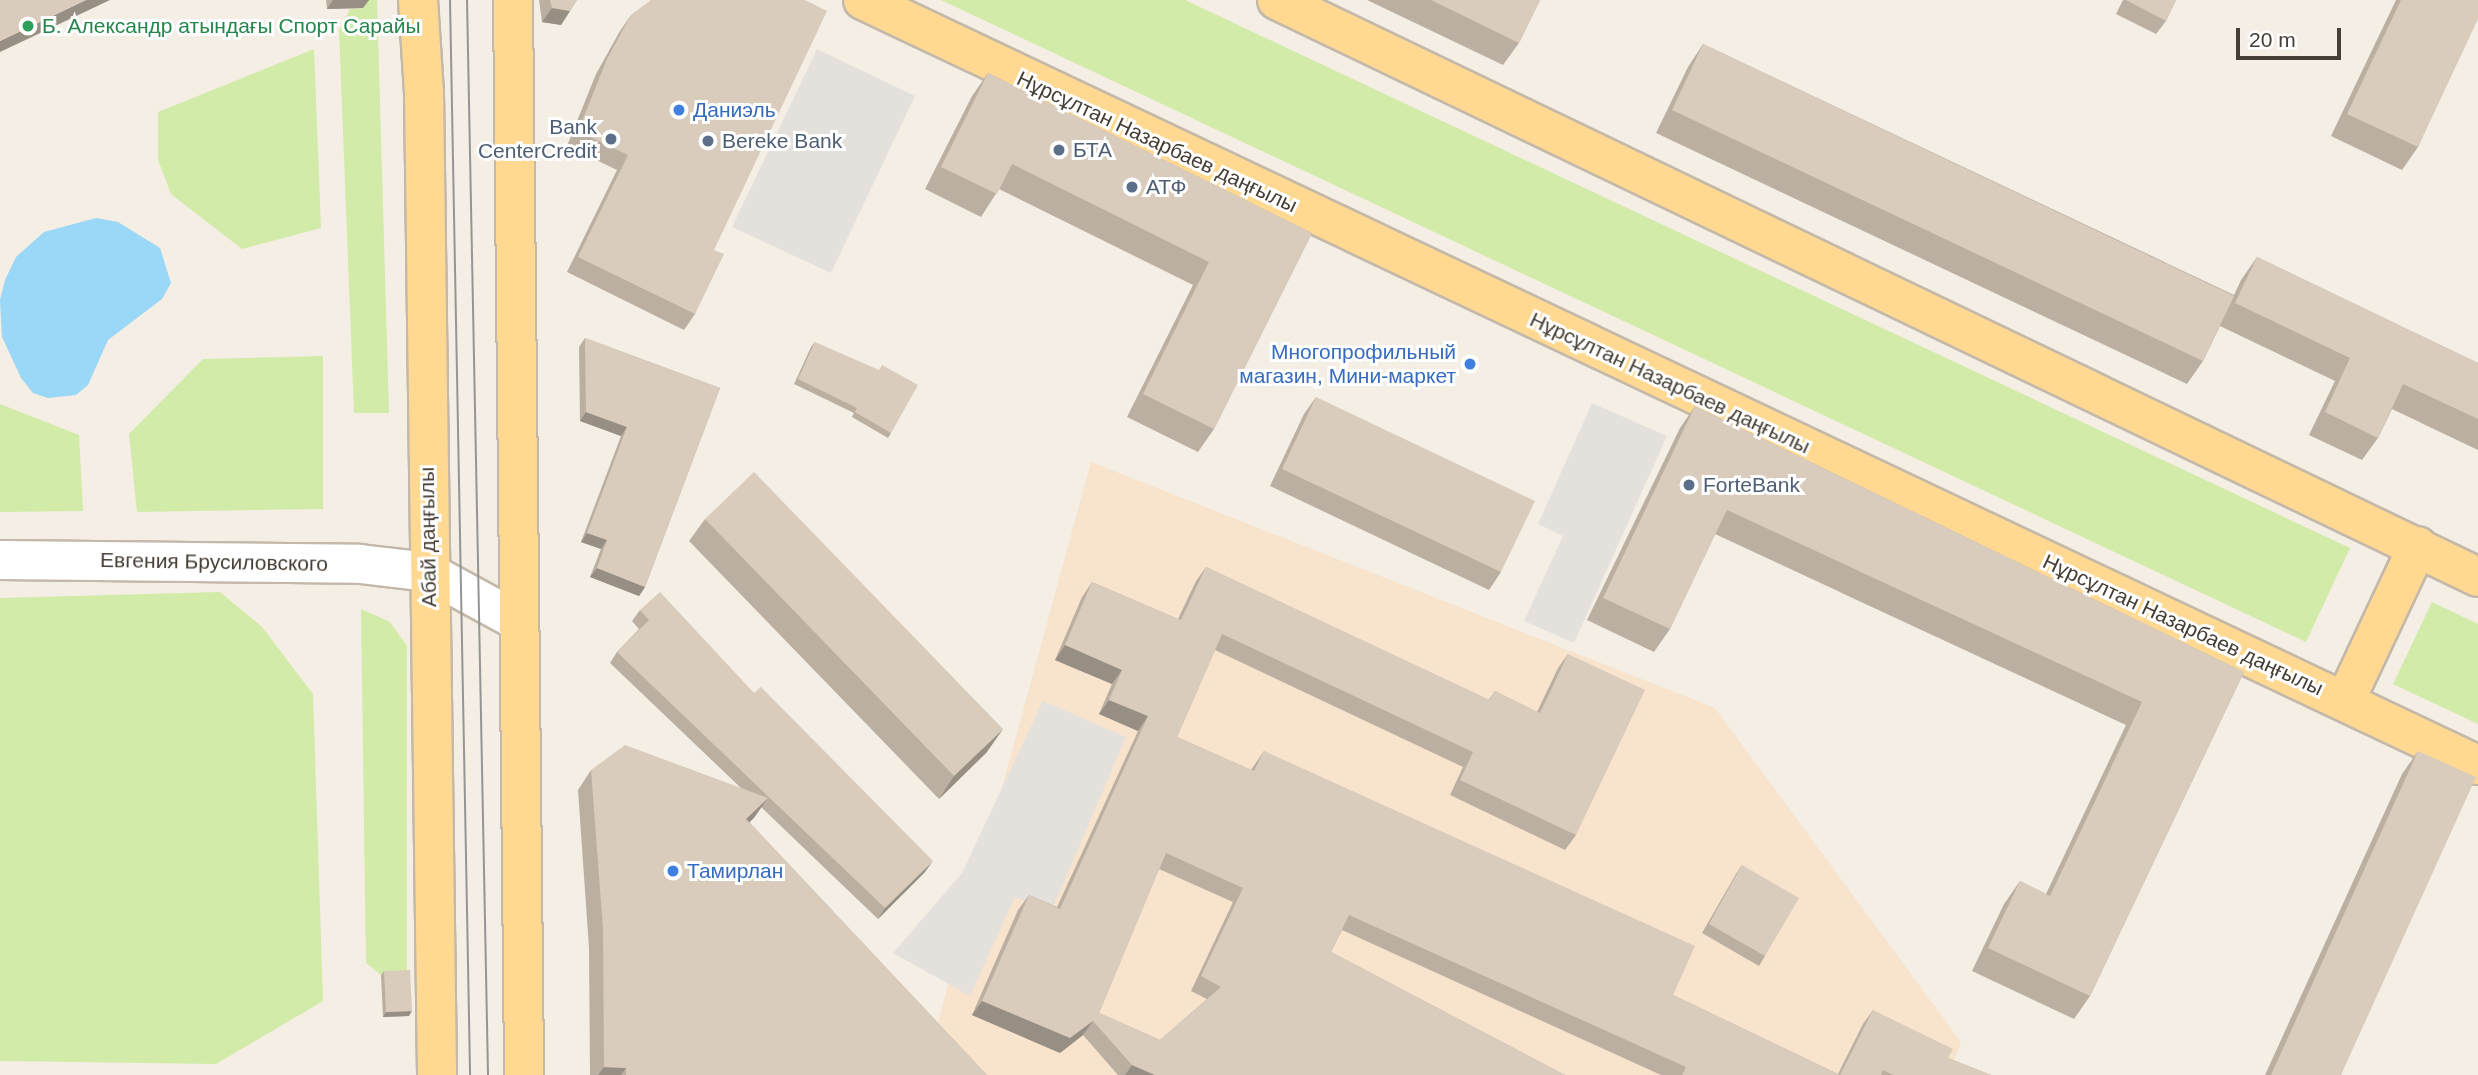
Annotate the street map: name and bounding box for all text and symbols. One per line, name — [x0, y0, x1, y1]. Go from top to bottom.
place label: Б. Александр атындағы Спорт Сарайы — [42, 13, 421, 39]
scale bar — [2240, 14, 2345, 58]
marker: Б. Александр атындағы Спорт Сарайы — [20, 18, 36, 34]
text: 20 m — [2249, 28, 2296, 51]
street label: Нұрсұлтан Назарбаев даңғылы — [1013, 66, 1301, 218]
place label: Даниэль — [693, 97, 776, 123]
marker: Даниэль — [671, 102, 687, 118]
place label: Bank CenterCredit — [478, 114, 597, 164]
place label: Bereke Bank — [722, 128, 842, 154]
marker: Bank CenterCredit — [603, 131, 619, 147]
marker: Bereke Bank — [700, 133, 716, 149]
place label: БТА — [1073, 137, 1112, 163]
marker: БТА — [1051, 142, 1067, 158]
place label: АТФ — [1146, 174, 1186, 200]
marker: АТФ — [1124, 179, 1140, 195]
street label: Нұрсұлтан Назарбаев даңғылы — [1526, 307, 1814, 459]
place label: Многопрофильный магазин, Мини-маркет — [1239, 339, 1456, 389]
marker: Многопрофильный магазин, Мини-маркет — [1462, 356, 1478, 372]
street label: Абай даңғылы — [414, 467, 442, 607]
place label: ForteBank — [1703, 472, 1800, 498]
marker: ForteBank — [1681, 477, 1697, 493]
street label: Евгения Брусиловского — [100, 547, 328, 577]
street label: Нұрсұлтан Назарбаев даңғылы — [2039, 549, 2327, 701]
place label: Тамирлан — [687, 858, 783, 884]
marker: Тамирлан — [665, 863, 681, 879]

